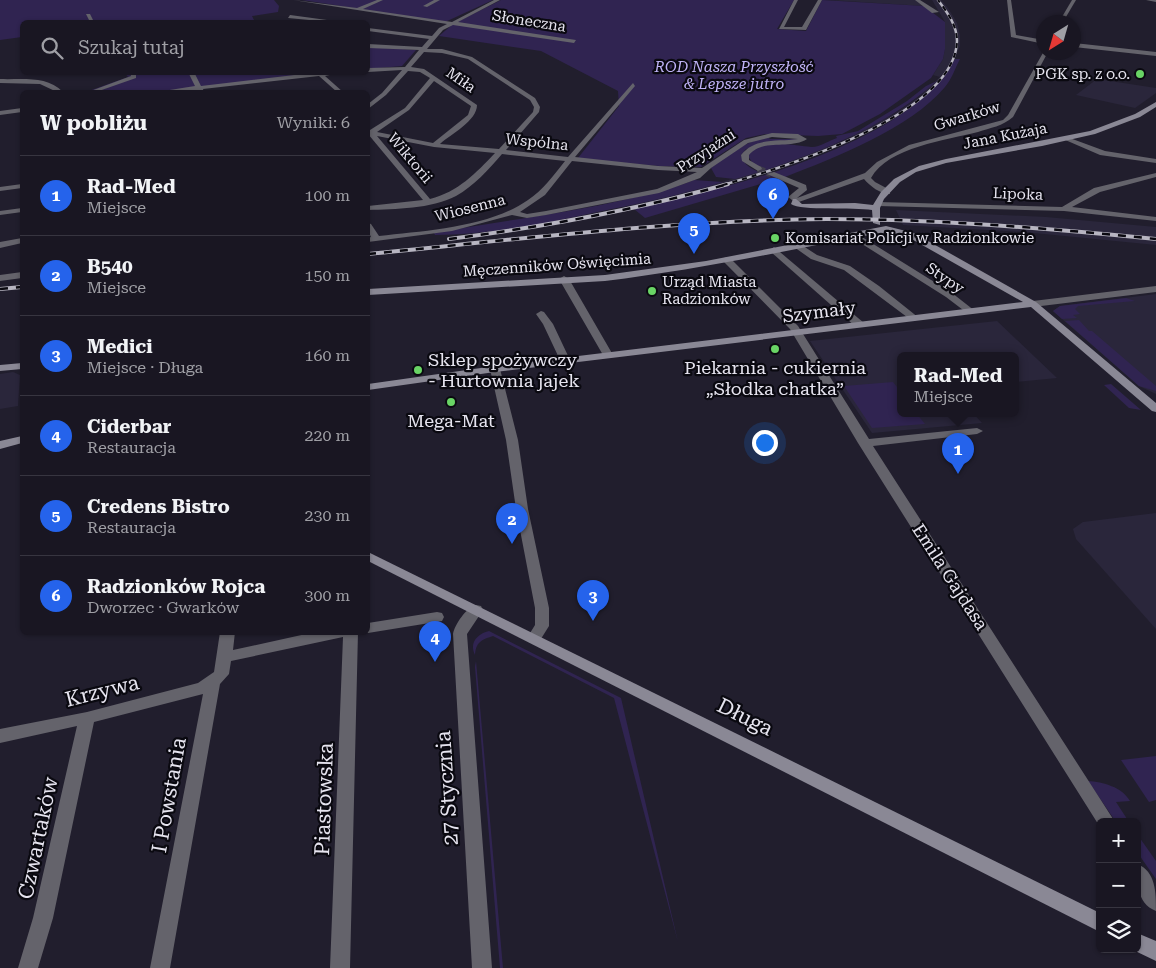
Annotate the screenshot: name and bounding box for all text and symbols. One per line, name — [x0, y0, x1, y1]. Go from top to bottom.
street label: Słoneczna — [491, 6, 567, 36]
north arrow — [1036, 15, 1081, 60]
search box — [20, 20, 370, 75]
icon: search — [38, 34, 66, 62]
text: Szukaj tutaj — [78, 36, 185, 59]
park label: ROD Nasza Przyszłość & Lepsze jutro — [654, 58, 814, 93]
street label: Miła — [443, 63, 479, 97]
place label: PGK sp. z o.o. — [1035, 65, 1130, 83]
marker: PGK sp. z o.o. — [1134, 68, 1146, 80]
street label: Gwarków — [932, 97, 1003, 135]
text: W pobliżu — [40, 111, 147, 135]
text: Wyniki: 6 — [277, 113, 350, 132]
street label: Jana Kużaja — [961, 119, 1049, 153]
street label: Przyjaźni — [673, 125, 739, 177]
street label: Wiktorii — [384, 129, 436, 187]
street label: Wspólna — [505, 130, 569, 154]
text: Rad-Med — [87, 175, 176, 198]
pin: 6 — [757, 178, 789, 219]
street label: Lipoka — [993, 184, 1043, 204]
text: 1 — [52, 186, 60, 205]
text: 100 m — [304, 186, 350, 205]
street label: Wiosenna — [433, 191, 507, 225]
text: Miejsce — [87, 198, 146, 217]
pin: 5 — [678, 213, 710, 254]
place label: Komisariat Policji w Radzionkowie — [785, 229, 1034, 247]
marker: Komisariat Policji w Radzionkowie — [769, 232, 781, 244]
street label: Męczenników Oświęcimia — [462, 249, 652, 281]
text: B540 — [87, 255, 133, 278]
street label: Stypy — [922, 259, 968, 297]
text: 2 — [52, 266, 60, 285]
text: 150 m — [304, 266, 350, 285]
place label: Urząd Miasta Radzionków — [662, 273, 756, 308]
text: Miejsce — [87, 278, 146, 297]
marker: Urząd Miasta Radzionków — [646, 285, 658, 297]
street label: Szymały — [781, 297, 857, 326]
text: Medici — [87, 335, 153, 358]
marker: Piekarnia - cukiernia „Słodka chatka” — [769, 343, 781, 355]
text: 3 — [52, 346, 60, 365]
text: 160 m — [304, 346, 350, 365]
place label: Sklep spożywczy - Hurtownia jajek — [428, 349, 580, 391]
popup — [897, 352, 1019, 417]
place label: Piekarnia - cukiernia „Słodka chatka” — [684, 357, 866, 399]
text: Miejsce · Długa — [87, 358, 203, 377]
marker: Sklep spożywczy - Hurtownia jajek — [412, 364, 424, 376]
text: Rad-Med — [914, 364, 1002, 387]
text: Miejsce — [914, 387, 973, 406]
marker: Mega-Mat — [445, 396, 457, 408]
place label: Mega-Mat — [407, 410, 495, 431]
text: Ciderbar — [87, 415, 172, 438]
text: 4 — [52, 426, 60, 445]
text: 220 m — [304, 426, 350, 445]
your location — [752, 430, 778, 456]
pin: 1 — [942, 433, 974, 474]
text: Restauracja — [87, 438, 176, 457]
text: Credens Bistro — [87, 495, 230, 518]
pin: 2 — [496, 503, 528, 544]
text: 5 — [52, 506, 60, 525]
text: 230 m — [304, 506, 350, 525]
text: Restauracja — [87, 518, 176, 537]
street label: Emila Gajdasa — [908, 520, 993, 634]
text: Radzionków Rojca — [87, 575, 265, 598]
pin: 3 — [577, 580, 609, 621]
text: 6 — [52, 586, 60, 605]
text: 300 m — [304, 586, 350, 605]
text: Dworzec · Gwarków — [87, 598, 239, 617]
pin: 4 — [419, 621, 451, 662]
street label: Krzywa — [63, 670, 142, 712]
street label: Długa — [713, 693, 777, 741]
street label: 27 Stycznia — [431, 729, 463, 846]
street label: I Powstania — [147, 735, 191, 855]
street label: Piastowska — [310, 742, 338, 856]
street label: Czwartaków — [13, 774, 63, 901]
map controls — [1096, 818, 1141, 953]
button: + — [1096, 818, 1141, 863]
button: − — [1096, 863, 1141, 908]
button: layers — [1096, 908, 1141, 953]

